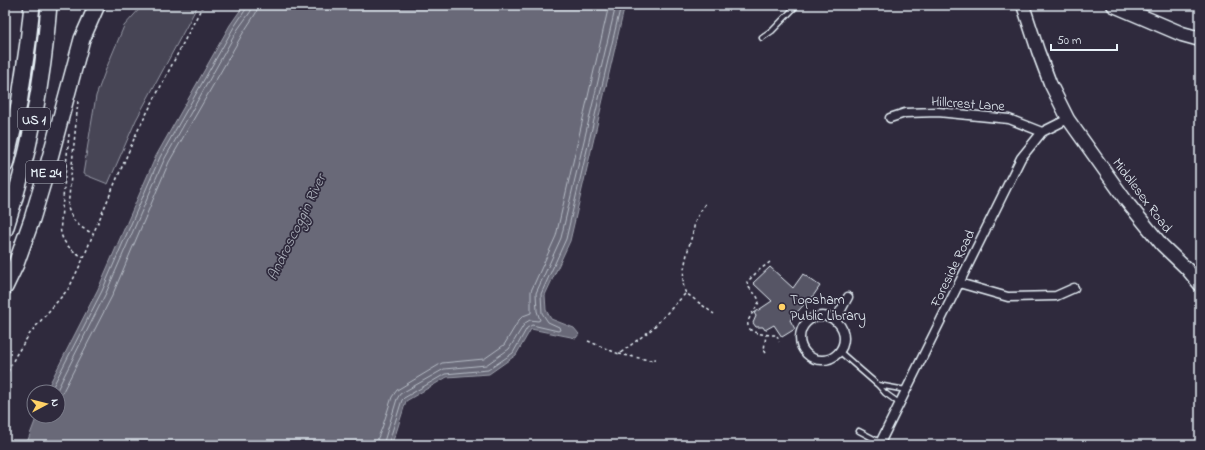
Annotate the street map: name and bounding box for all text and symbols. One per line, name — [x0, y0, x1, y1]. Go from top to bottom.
scale bar — [1051, 26, 1117, 52]
text: 50 m — [1057, 32, 1081, 50]
street label: Hillcrest Lane — [931, 91, 1006, 118]
road number: US 1 — [18, 108, 50, 130]
street label: Middlesex Road — [1107, 154, 1177, 238]
road number: ME 24 — [26, 161, 66, 183]
water label: Androscoggin River — [262, 169, 334, 285]
street label: Foreside Road — [925, 226, 981, 312]
place label: Topsham Public Library — [790, 290, 866, 328]
marker: Topsham Public Library — [777, 302, 787, 312]
north arrow — [26, 384, 66, 424]
text: N — [47, 398, 63, 408]

